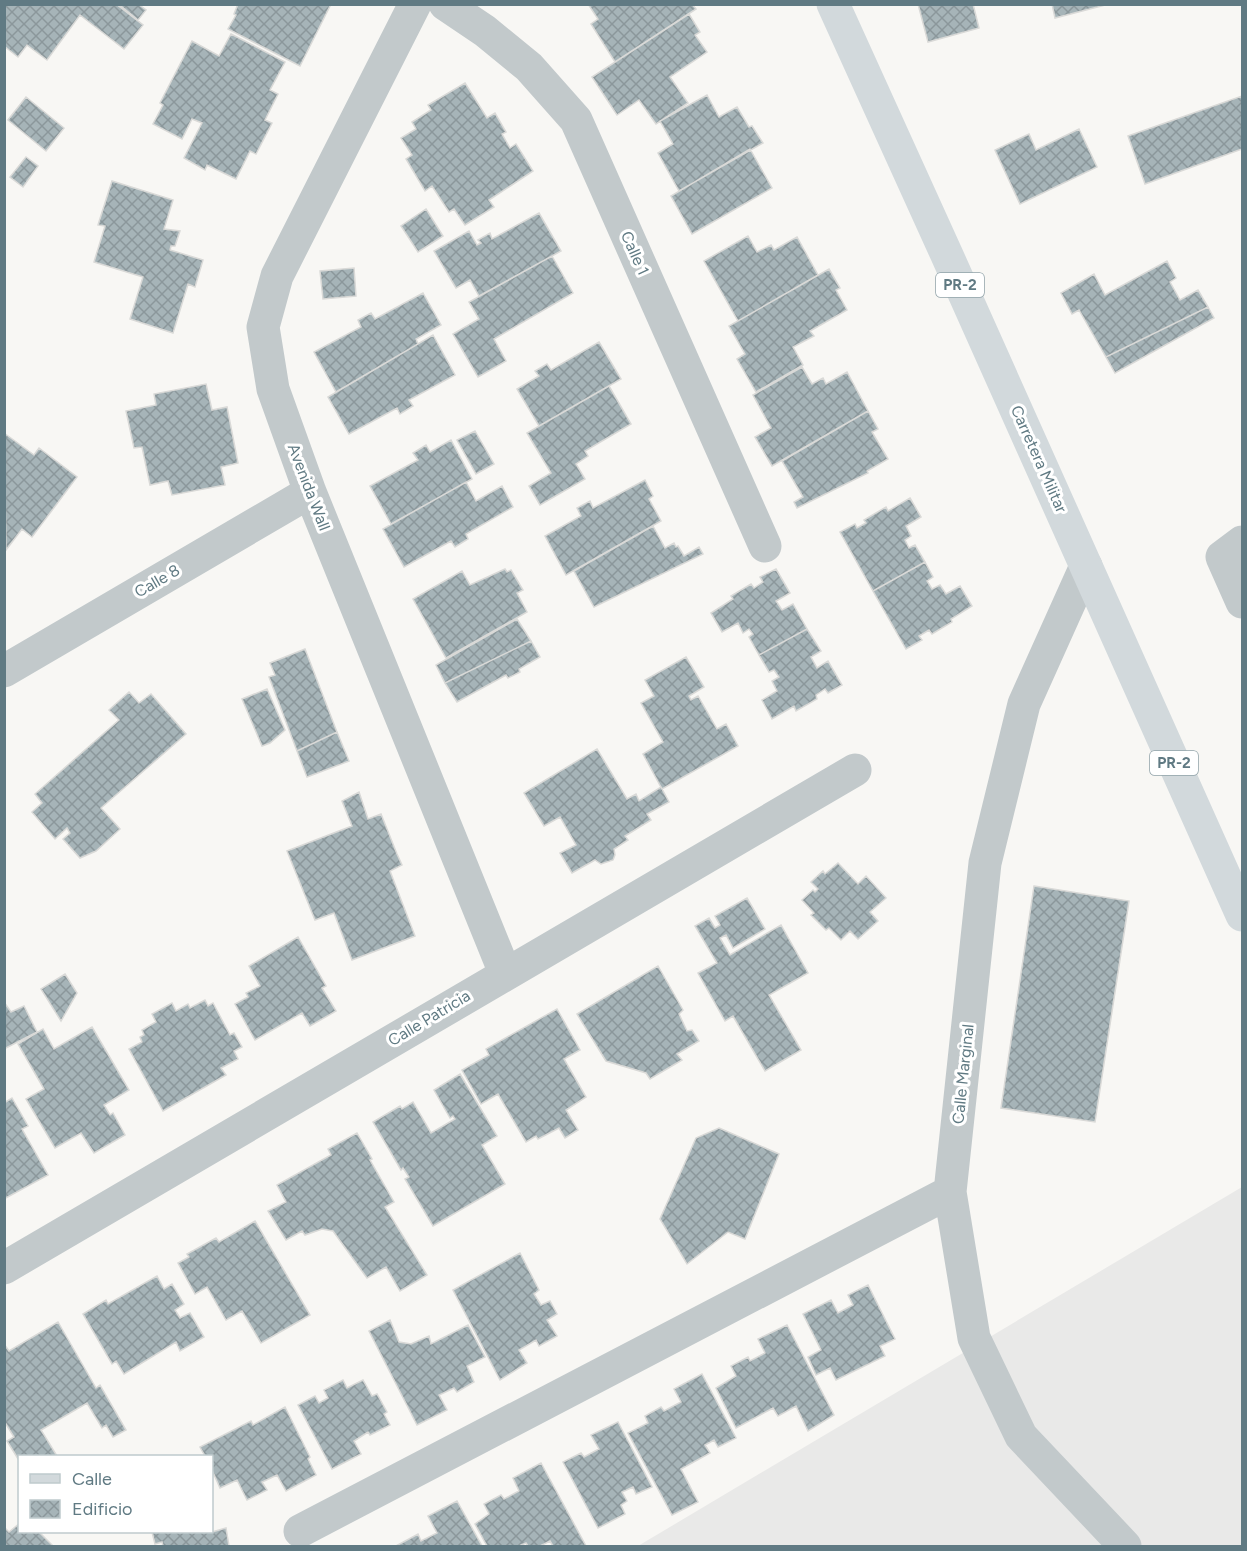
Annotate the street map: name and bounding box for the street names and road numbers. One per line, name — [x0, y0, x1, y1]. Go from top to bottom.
street label: Calle 1 — [617, 228, 653, 278]
road number: PR-2 — [936, 273, 984, 297]
street label: Carretera Militar — [1007, 402, 1071, 516]
street label: Avenida Wall — [284, 441, 334, 533]
street label: Calle 8 — [131, 560, 183, 602]
road number: PR-2 — [1150, 751, 1198, 775]
street label: Calle Patricia — [385, 986, 473, 1050]
street label: Calle Marginal — [948, 1023, 978, 1125]

